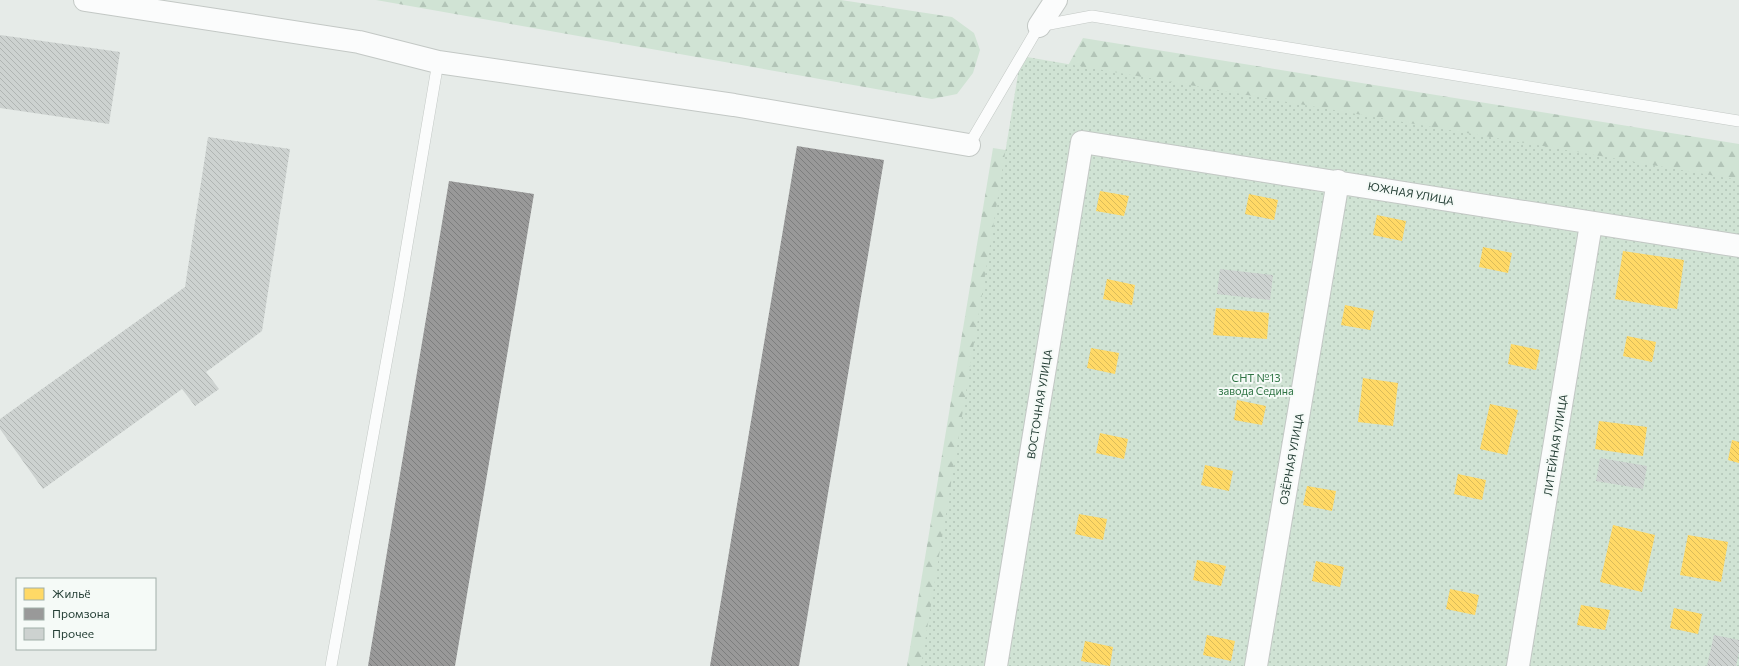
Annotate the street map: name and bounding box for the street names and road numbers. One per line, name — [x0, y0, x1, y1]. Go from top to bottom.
street label: ЮЖНАЯ УЛИЦА — [1367, 179, 1455, 207]
street label: ВОСТОЧНАЯ УЛИЦА — [1024, 348, 1054, 460]
street label: ЛИТЕЙНАЯ УЛИЦА — [1540, 393, 1570, 497]
street label: ОЗЁРНАЯ УЛИЦА — [1276, 412, 1306, 506]

